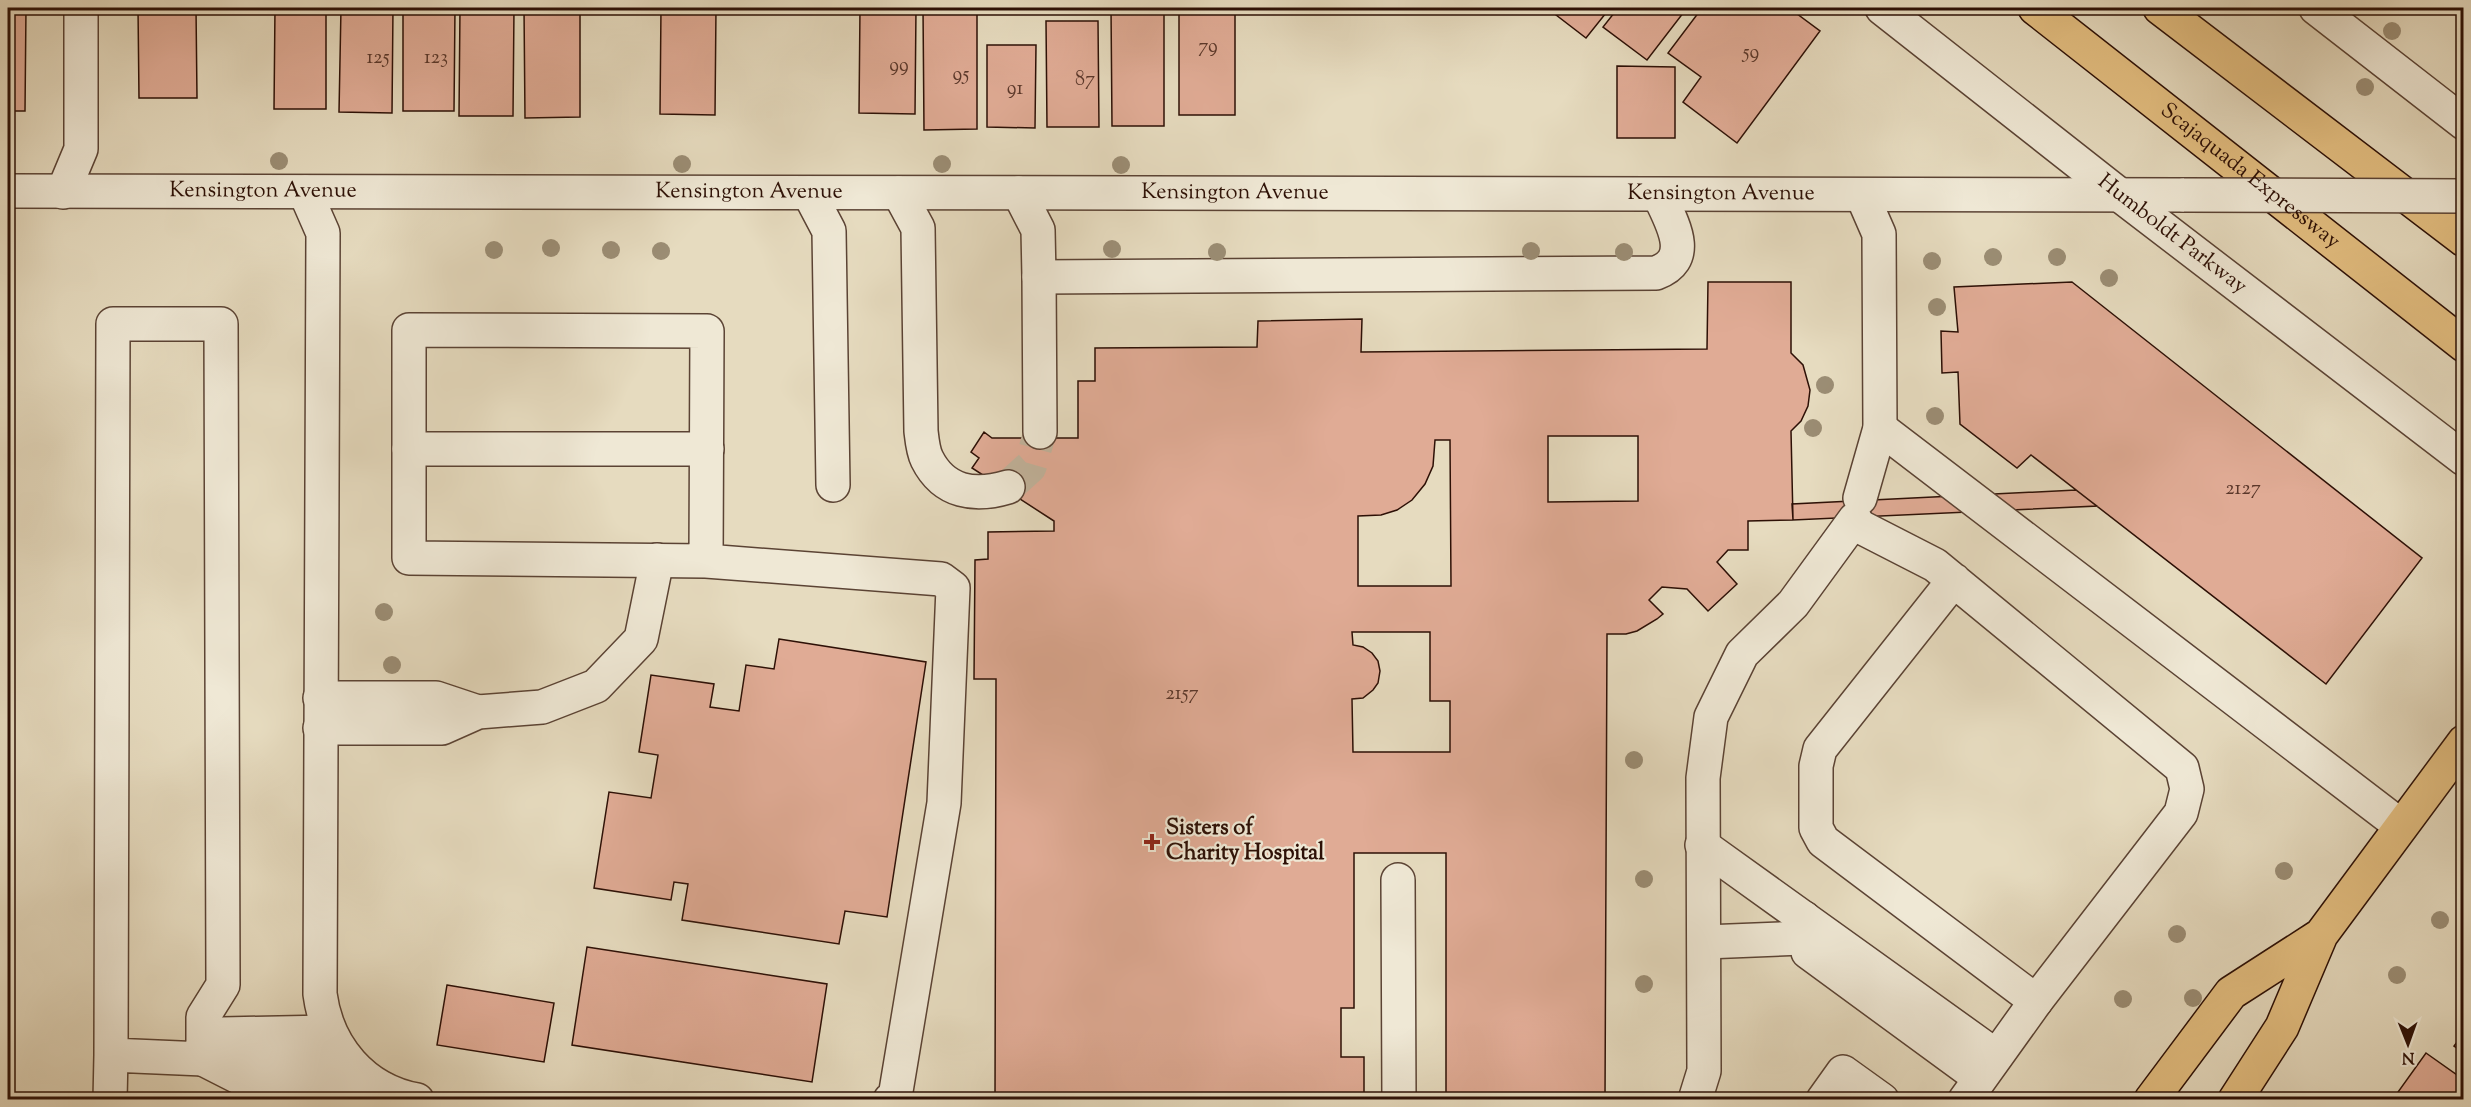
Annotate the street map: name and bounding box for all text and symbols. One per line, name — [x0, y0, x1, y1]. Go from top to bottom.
house number: 79 — [1198, 33, 1218, 62]
house number: 59 — [1742, 39, 1759, 68]
house number: 125 — [367, 44, 390, 73]
house number: 123 — [424, 44, 448, 73]
house number: 99 — [889, 52, 909, 81]
house number: 95 — [953, 61, 970, 90]
house number: 87 — [1075, 66, 1095, 95]
house number: 91 — [1007, 75, 1023, 104]
street label: Scajaquada Expressway — [2153, 96, 2347, 258]
street label: Humboldt Parkway — [2090, 167, 2253, 303]
street label: Kensington Avenue — [169, 175, 357, 208]
street label: Kensington Avenue — [655, 176, 843, 209]
street label: Kensington Avenue — [1141, 177, 1329, 209]
street label: Kensington Avenue — [1627, 178, 1815, 210]
house number: 2127 — [2225, 475, 2261, 504]
house number: 2157 — [1165, 680, 1199, 709]
place label: Sisters of Charity Hospital — [1166, 813, 1325, 870]
marker: Sisters of Charity Hospital — [1143, 833, 1161, 851]
north arrow — [2378, 1014, 2438, 1074]
text: N — [2401, 1045, 2415, 1068]

